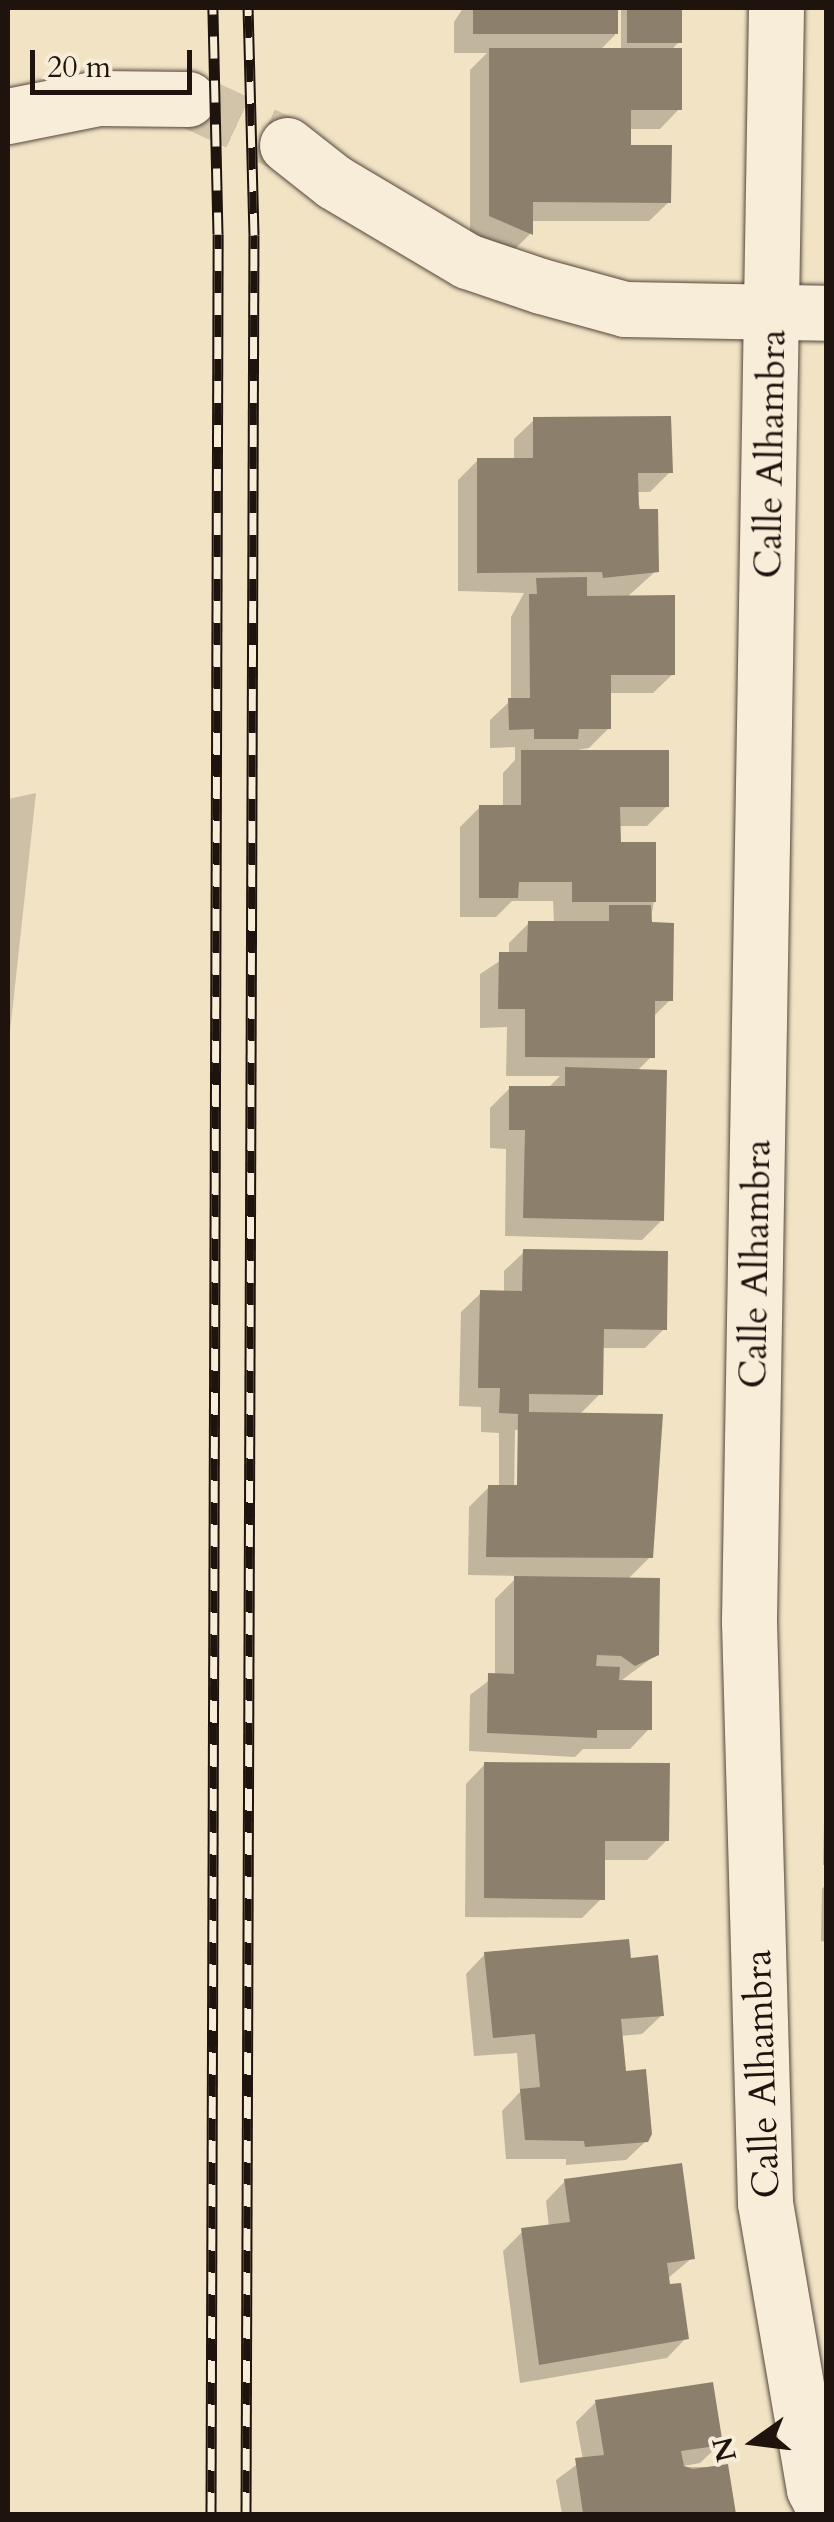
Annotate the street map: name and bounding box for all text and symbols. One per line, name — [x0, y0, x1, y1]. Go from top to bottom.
scale bar — [35, 30, 198, 92]
text: 20 m — [47, 47, 111, 88]
street label: Calle Alhambra — [746, 329, 796, 579]
street label: Calle Alhambra — [731, 1139, 781, 1389]
street label: Calle Alhambra — [736, 1949, 790, 2199]
north arrow — [704, 2392, 804, 2492]
text: N — [704, 2433, 746, 2466]

